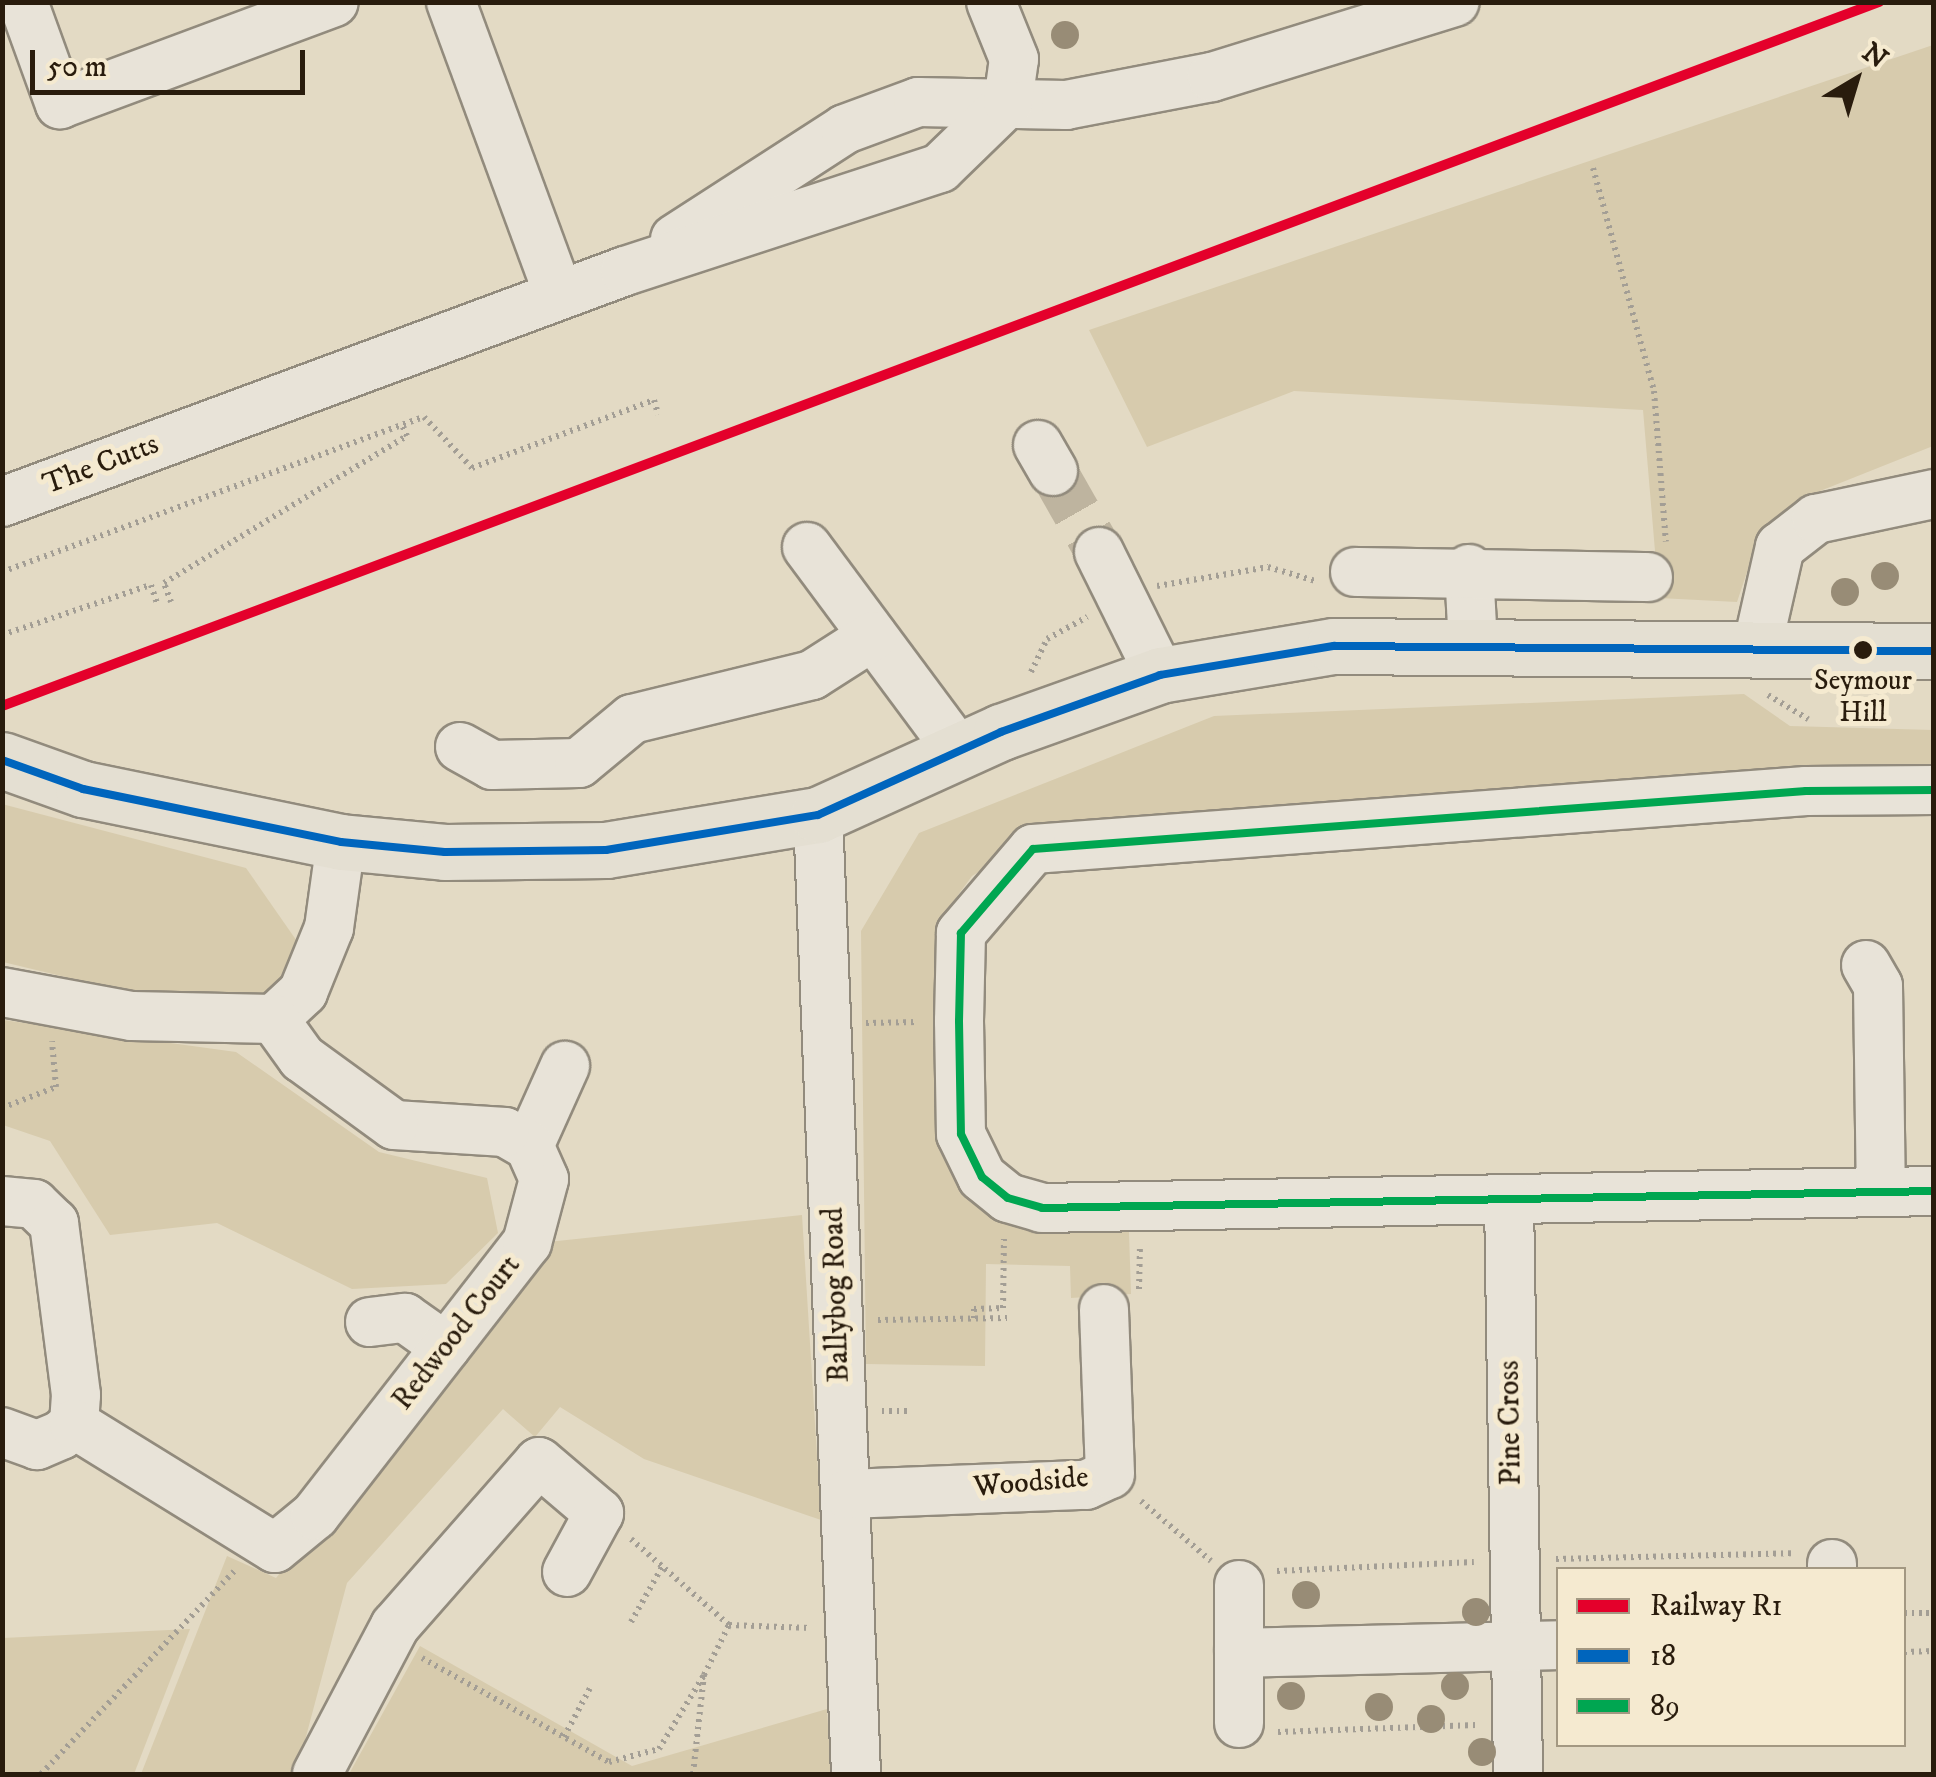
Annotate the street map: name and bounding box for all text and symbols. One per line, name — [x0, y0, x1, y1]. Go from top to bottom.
scale bar — [35, 30, 310, 92]
north arrow — [1806, 30, 1906, 130]
text: N — [1855, 35, 1895, 77]
text: 50 m — [47, 49, 107, 86]
street label: The Cutts — [38, 427, 164, 503]
marker: Seymour Hill — [1853, 640, 1873, 660]
place label: Seymour Hill — [1814, 664, 1912, 730]
street label: Ballybog Road — [816, 1207, 858, 1383]
street label: Redwood Court — [385, 1248, 529, 1418]
street label: Pine Cross — [1492, 1360, 1530, 1486]
street label: Woodside — [972, 1460, 1090, 1506]
legend — [1556, 1567, 1906, 1747]
text: Railway R1 — [1650, 1588, 1783, 1625]
text: 18 — [1650, 1638, 1676, 1675]
text: 89 — [1650, 1688, 1680, 1725]

